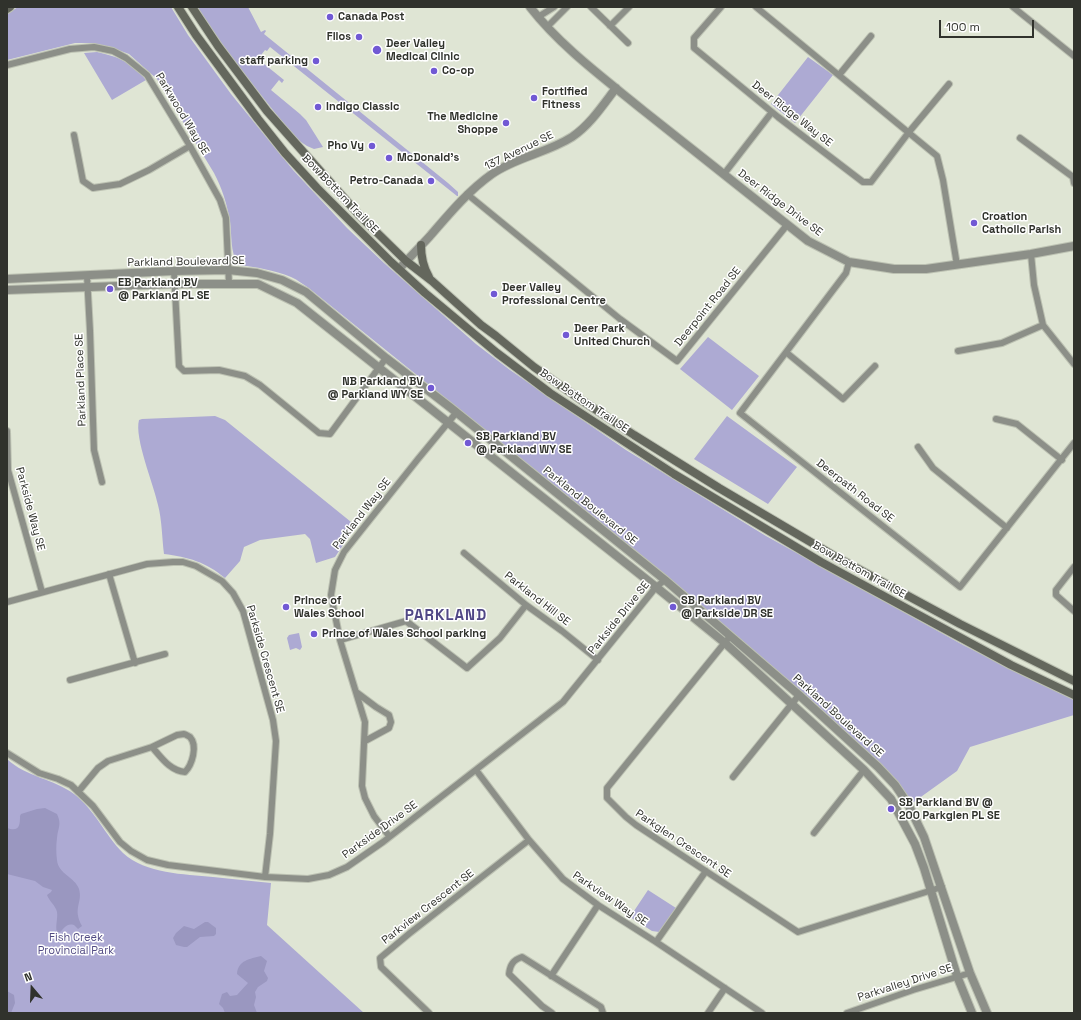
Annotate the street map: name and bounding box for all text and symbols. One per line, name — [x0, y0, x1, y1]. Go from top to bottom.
place label: Canada Post — [338, 10, 405, 24]
marker: Canada Post — [325, 12, 335, 22]
scale bar — [941, 12, 1036, 38]
text: 100 m — [946, 19, 980, 35]
place label: Filos — [327, 30, 351, 44]
marker: Filos — [354, 32, 364, 42]
place label: Deer Valley Medical Clinic — [386, 37, 460, 63]
marker: Deer Valley Medical Clinic — [371, 44, 383, 56]
place label: staff parking — [240, 54, 308, 68]
marker: staff parking — [311, 56, 321, 66]
place label: Co-op — [442, 64, 474, 78]
marker: Co-op — [429, 66, 439, 76]
street label: Parkwood Way SE — [152, 71, 212, 157]
street label: Deer Ridge Way SE — [749, 78, 835, 150]
place label: Fortified Fitness — [542, 85, 588, 111]
marker: Fortified Fitness — [529, 93, 539, 103]
place label: Indigo Classic — [326, 100, 399, 114]
marker: Indigo Classic — [313, 102, 323, 112]
place label: The Medicine Shoppe — [427, 110, 498, 136]
marker: The Medicine Shoppe — [501, 118, 511, 128]
street label: 137 Avenue SE — [482, 129, 556, 173]
place label: Pho Vy — [328, 139, 364, 153]
marker: Pho Vy — [367, 141, 377, 151]
place label: McDonald's — [397, 151, 459, 165]
street label: Bow Bottom Trail SE — [299, 152, 381, 236]
marker: McDonald's — [384, 153, 394, 163]
street label: Deer Ridge Drive SE — [735, 167, 825, 239]
place label: Petro-Canada — [350, 174, 423, 188]
marker: Petro-Canada — [426, 176, 436, 186]
place label: Croation Catholic Parish — [982, 210, 1061, 236]
marker: Croation Catholic Parish — [969, 218, 979, 228]
street label: Parkland Boulevard SE — [127, 254, 245, 270]
street label: Deerpoint Road SE — [672, 265, 744, 349]
place label: EB Parkland BV @ Parkland PL SE — [118, 276, 209, 302]
place label: Deer Valley Professional Centre — [502, 281, 606, 307]
marker: EB Parkland BV @ Parkland PL SE — [105, 284, 115, 294]
marker: Deer Valley Professional Centre — [489, 289, 499, 299]
place label: Deer Park United Church — [574, 322, 650, 348]
marker: Deer Park United Church — [561, 330, 571, 340]
street label: Parkland Place SE — [73, 333, 89, 427]
street label: Bow Bottom Trail SE — [537, 366, 631, 436]
place label: NB Parkland BV @ Parkland WY SE — [327, 375, 423, 401]
marker: NB Parkland BV @ Parkland WY SE — [426, 383, 436, 393]
place label: SB Parkland BV @ Parkland WY SE — [476, 430, 572, 456]
marker: SB Parkland BV @ Parkland WY SE — [463, 438, 473, 448]
street label: Deerpath Road SE — [814, 457, 896, 525]
street label: Parkland Boulevard SE — [540, 464, 640, 548]
street label: Parkside Way SE — [13, 466, 47, 552]
street label: Parkland Way SE — [330, 476, 394, 552]
street label: Bow Bottom Trail SE — [810, 539, 908, 601]
street label: Parkland Hill SE — [502, 569, 572, 629]
street label: Parkside Drive SE — [586, 579, 652, 657]
place label: Prince of Wales School — [294, 594, 364, 620]
place label: SB Parkland BV @ Parkside DR SE — [681, 594, 773, 620]
marker: Prince of Wales School — [281, 602, 291, 612]
marker: SB Parkland BV @ Parkside DR SE — [668, 602, 678, 612]
street label: Parkside Crescent SE — [243, 604, 287, 714]
district label: PARKLAND — [405, 607, 487, 625]
place label: Prince of Wales School parking — [322, 627, 486, 641]
marker: Prince of Wales School parking — [309, 629, 319, 639]
street label: Parkland Boulevard SE — [790, 672, 886, 760]
place label: SB Parkland BV @ 200 Parkglen PL SE — [899, 796, 1000, 822]
street label: Parkside Drive SE — [340, 798, 420, 862]
marker: SB Parkland BV @ 200 Parkglen PL SE — [886, 804, 896, 814]
street label: Parkglen Crescent SE — [633, 807, 733, 881]
street label: Parkview Crescent SE — [379, 867, 477, 947]
street label: Parkview Way SE — [570, 869, 650, 929]
park label: Fish Creek Provincial Park — [38, 931, 114, 957]
street label: Parkvalley Drive SE — [856, 961, 954, 1005]
north arrow — [12, 968, 52, 1008]
text: N — [22, 969, 34, 984]

